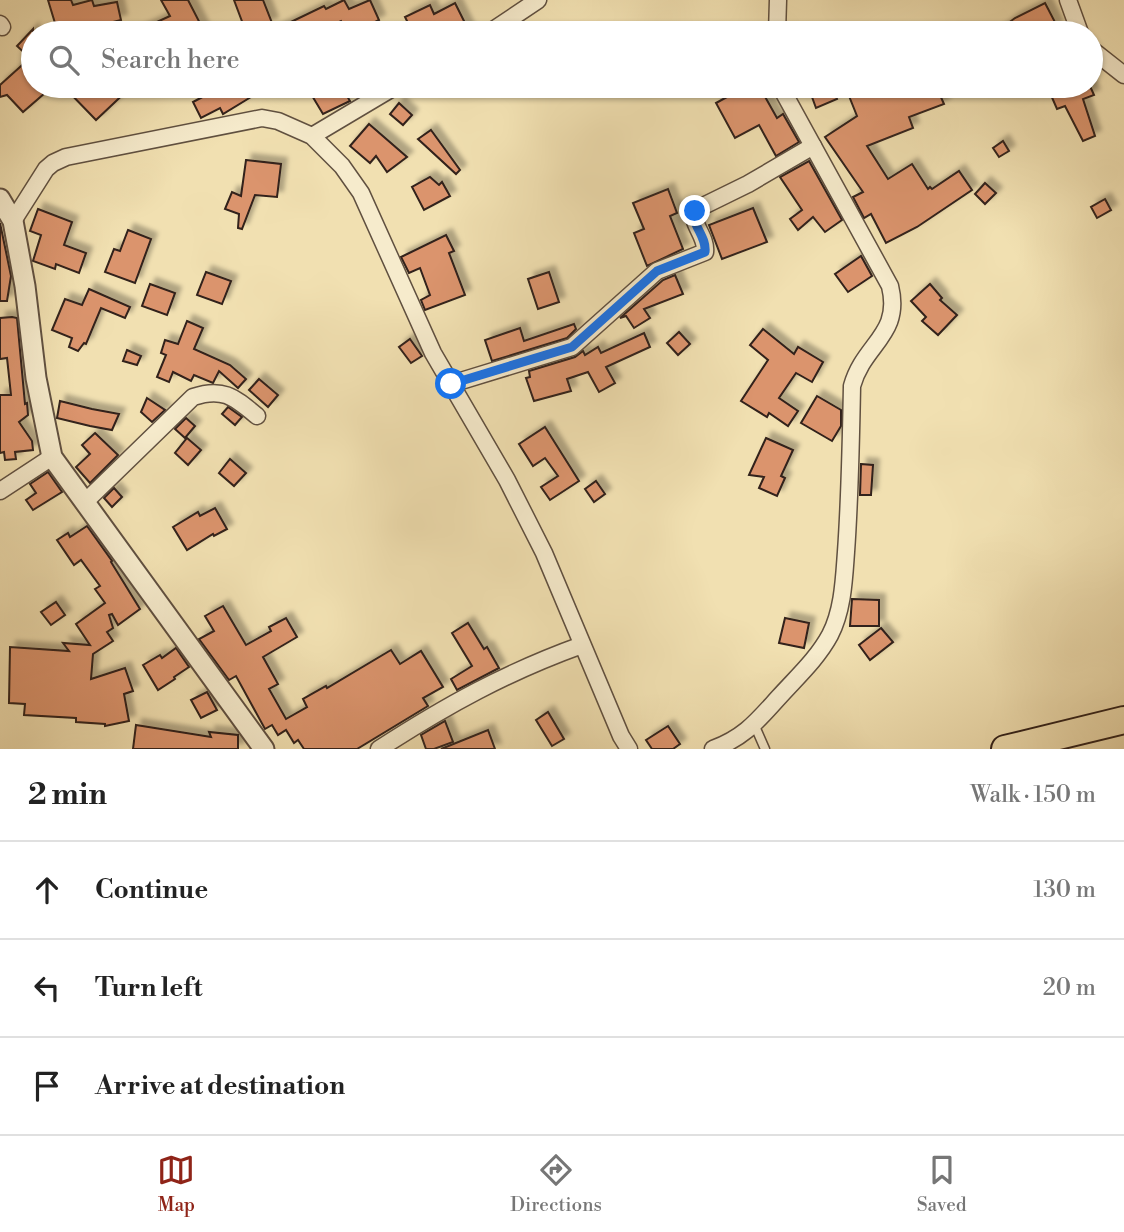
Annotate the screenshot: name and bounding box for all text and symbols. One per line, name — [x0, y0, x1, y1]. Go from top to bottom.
search box — [21, 21, 1103, 98]
icon: search — [45, 41, 83, 79]
text: Search here — [101, 44, 240, 76]
route end — [679, 195, 710, 226]
route start — [435, 368, 466, 399]
text: 2 min — [28, 776, 107, 814]
text: Walk · 150 m — [970, 781, 1096, 809]
icon: ahead — [28, 871, 66, 909]
text: Continue — [95, 874, 208, 906]
text: 130 m — [1033, 876, 1096, 904]
icon: left — [28, 969, 66, 1007]
text: Turn left — [95, 972, 203, 1004]
text: 20 m — [1043, 974, 1096, 1002]
icon: arrive — [28, 1067, 66, 1105]
text: Arrive at destination — [95, 1070, 345, 1102]
tab: Map — [157, 1151, 195, 1217]
tab: Directions — [510, 1151, 602, 1217]
tab: Saved — [917, 1151, 967, 1217]

